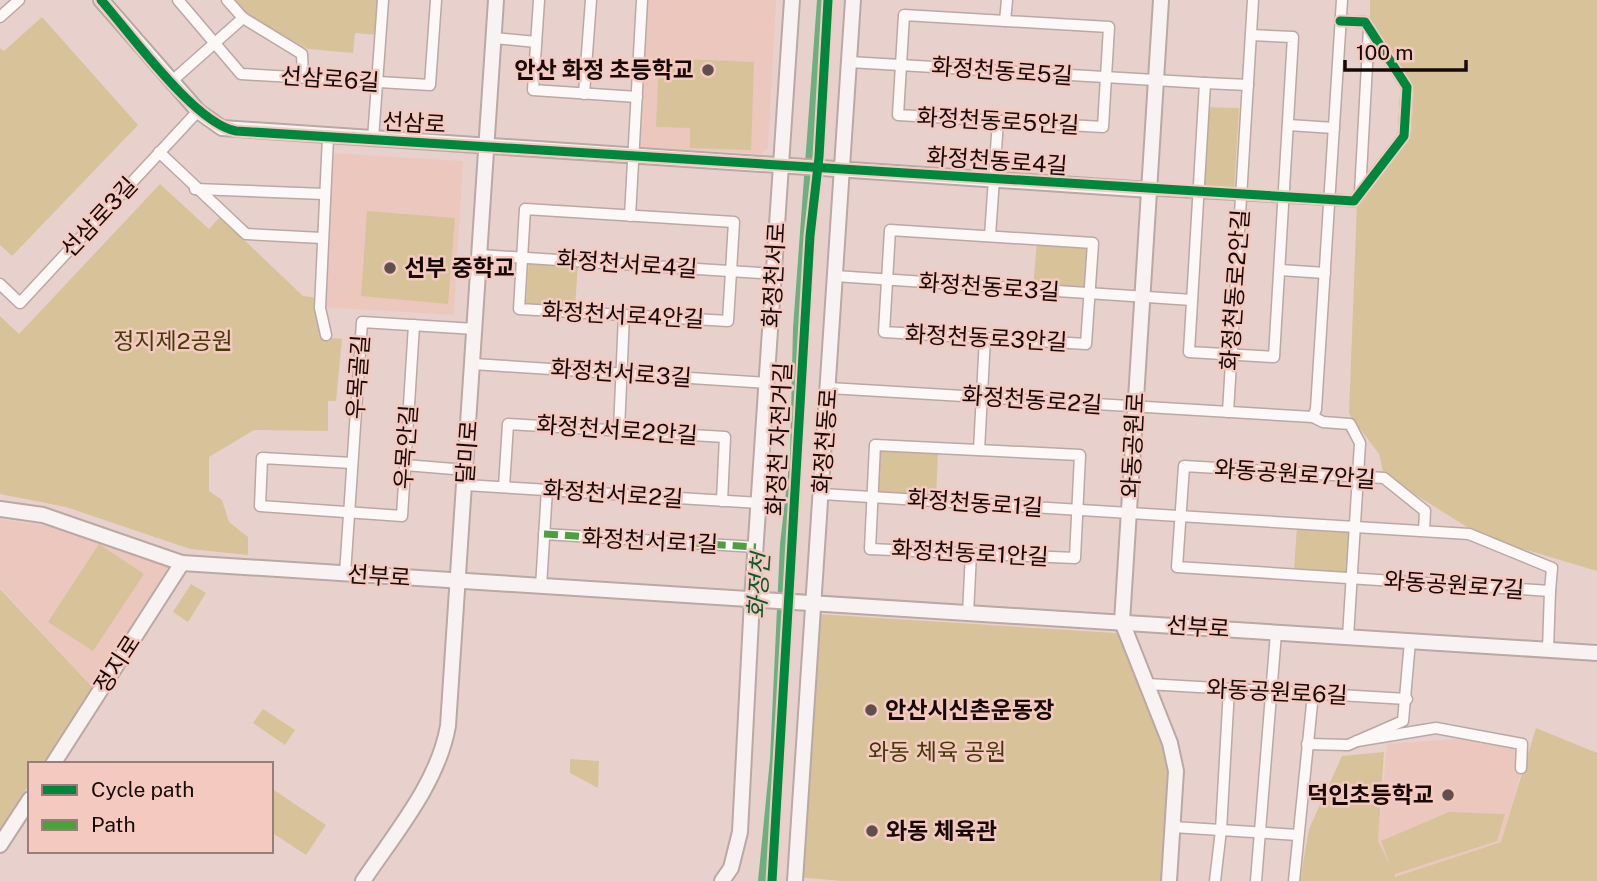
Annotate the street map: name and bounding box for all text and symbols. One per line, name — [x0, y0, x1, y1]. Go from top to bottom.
scale bar — [1345, 28, 1466, 72]
text: 100 m — [1356, 40, 1413, 65]
street label: 화정천동로5길 — [930, 52, 1074, 89]
place label: 안산 화정 초등학교 — [514, 56, 694, 83]
street label: 선삼로6길 — [280, 62, 380, 95]
marker: 안산 화정 초등학교 — [700, 62, 716, 78]
street label: 화정천동로5안길 — [916, 103, 1080, 138]
street label: 선삼로 — [382, 107, 446, 138]
street label: 화정천동로4길 — [926, 142, 1069, 179]
street label: 선삼로3길 — [55, 171, 142, 262]
street label: 화정천동로2안길 — [1215, 208, 1254, 372]
street label: 화정천서로 — [757, 221, 790, 329]
street label: 화정천서로4길 — [556, 245, 699, 282]
place label: 선부 중학교 — [404, 254, 515, 281]
marker: 선부 중학교 — [382, 260, 398, 276]
street label: 화정천동로3길 — [918, 268, 1061, 305]
street label: 화정천서로4안길 — [541, 297, 705, 332]
street label: 화정천동로3안길 — [904, 320, 1068, 355]
park label: 정지제2공원 — [113, 327, 233, 354]
street label: 우목골길 — [341, 334, 374, 420]
street label: 화정천서로3길 — [550, 354, 693, 391]
street label: 화정천 자전거길 — [761, 362, 796, 516]
street label: 화정천동로2길 — [961, 381, 1103, 418]
street label: 화정천동로 — [807, 387, 842, 495]
street label: 와동공원로 — [1116, 391, 1149, 499]
street label: 우목안길 — [389, 404, 422, 490]
street label: 화정천서로2안길 — [535, 410, 699, 449]
street label: 달미로 — [451, 419, 482, 485]
street label: 와동공원로7안길 — [1213, 454, 1377, 493]
street label: 화정천서로2길 — [542, 475, 684, 512]
street label: 화정천동로1길 — [906, 484, 1044, 521]
street label: 화정천서로1길 — [581, 523, 719, 558]
street label: 화정천동로1안길 — [891, 535, 1049, 570]
water label: 화정천 — [742, 549, 774, 620]
street label: 선부로 — [346, 560, 412, 591]
street label: 와동공원로7길 — [1383, 566, 1525, 603]
street label: 선부로 — [1165, 611, 1231, 642]
street label: 정지로 — [88, 630, 145, 698]
street label: 와동공원로6길 — [1206, 674, 1348, 709]
place label: 안산시신촌운동장 — [885, 696, 1054, 723]
marker: 안산시신촌운동장 — [863, 702, 879, 718]
park label: 와동 체육 공원 — [868, 738, 1006, 765]
legend — [28, 762, 273, 853]
text: Cycle path — [91, 777, 194, 802]
place label: 덕인초등학교 — [1307, 781, 1434, 808]
marker: 덕인초등학교 — [1440, 787, 1456, 803]
text: Path — [91, 812, 136, 837]
place label: 와동 체육관 — [886, 817, 997, 844]
marker: 와동 체육관 — [864, 823, 880, 839]

